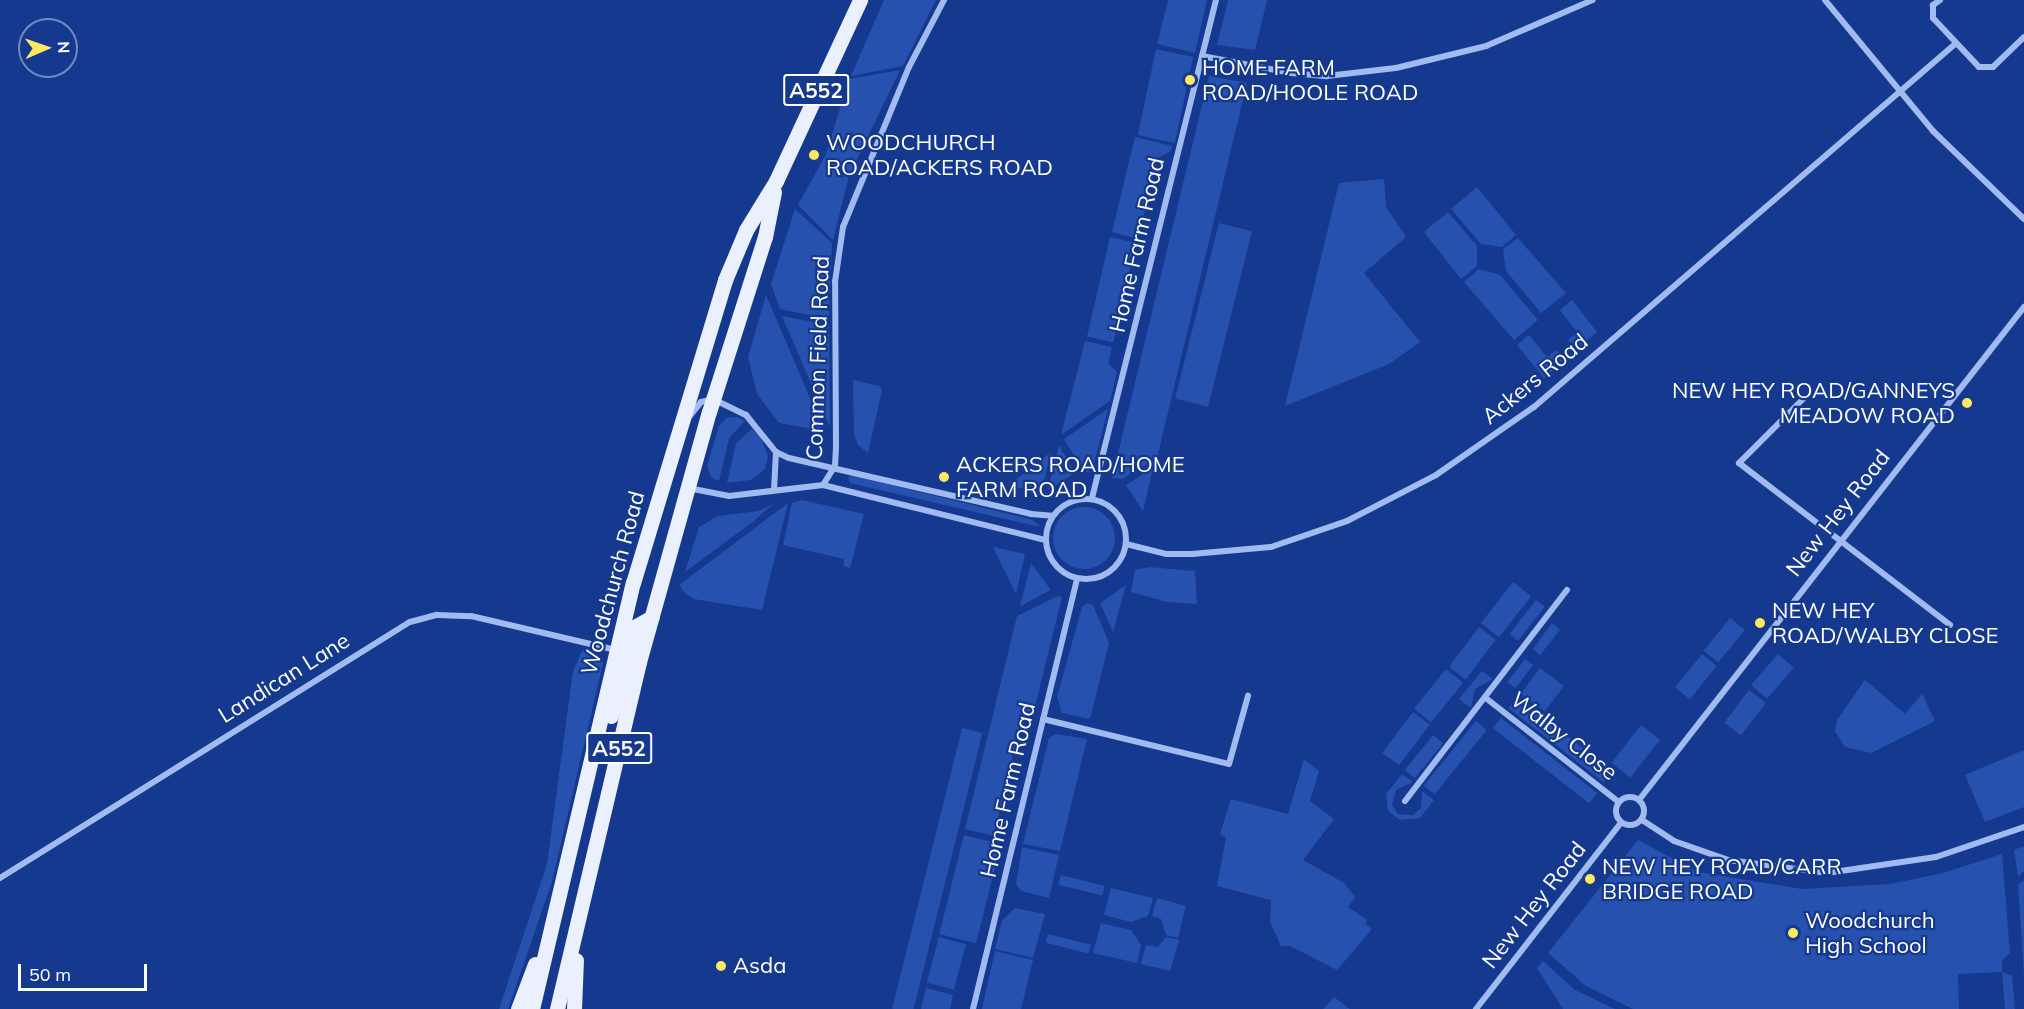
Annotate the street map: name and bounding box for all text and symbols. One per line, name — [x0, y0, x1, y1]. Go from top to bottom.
north arrow — [18, 18, 78, 78]
text: N — [54, 41, 74, 54]
place label: HOME FARM ROAD/HOOLE ROAD — [1202, 54, 1418, 106]
road number: A552 — [783, 72, 849, 108]
marker: HOME FARM ROAD/HOOLE ROAD — [1183, 73, 1197, 87]
place label: WOODCHURCH ROAD/ACKERS ROAD — [826, 129, 1053, 180]
marker: WOODCHURCH ROAD/ACKERS ROAD — [807, 148, 821, 162]
street label: Home Farm Road — [1104, 155, 1170, 335]
street label: Common Field Road — [801, 255, 835, 461]
street label: Ackers Road — [1477, 328, 1593, 430]
place label: NEW HEY ROAD/GANNEYS MEADOW ROAD — [1672, 377, 1955, 428]
marker: NEW HEY ROAD/GANNEYS MEADOW ROAD — [1960, 396, 1974, 410]
street label: New Hey Road — [1780, 445, 1896, 581]
place label: ACKERS ROAD/HOME FARM ROAD — [956, 451, 1185, 502]
marker: ACKERS ROAD/HOME FARM ROAD — [937, 470, 951, 484]
street label: Woodchurch Road — [576, 488, 650, 678]
place label: NEW HEY ROAD/WALBY CLOSE — [1772, 597, 1998, 648]
marker: NEW HEY ROAD/WALBY CLOSE — [1753, 616, 1767, 630]
street label: Landican Lane — [214, 627, 354, 729]
street label: Walby Close — [1506, 686, 1622, 786]
street label: Home Farm Road — [975, 700, 1041, 880]
road number: A552 — [586, 730, 652, 766]
street label: New Hey Road — [1476, 837, 1592, 973]
place label: NEW HEY ROAD/CARR BRIDGE ROAD — [1602, 853, 1842, 904]
marker: NEW HEY ROAD/CARR BRIDGE ROAD — [1583, 872, 1597, 886]
place label: Woodchurch High School — [1805, 907, 1935, 958]
marker: Woodchurch High School — [1786, 926, 1800, 940]
scale bar — [21, 952, 150, 990]
place label: Asda — [733, 953, 786, 979]
marker: Asda — [714, 959, 728, 973]
text: 50 m — [29, 963, 71, 986]

